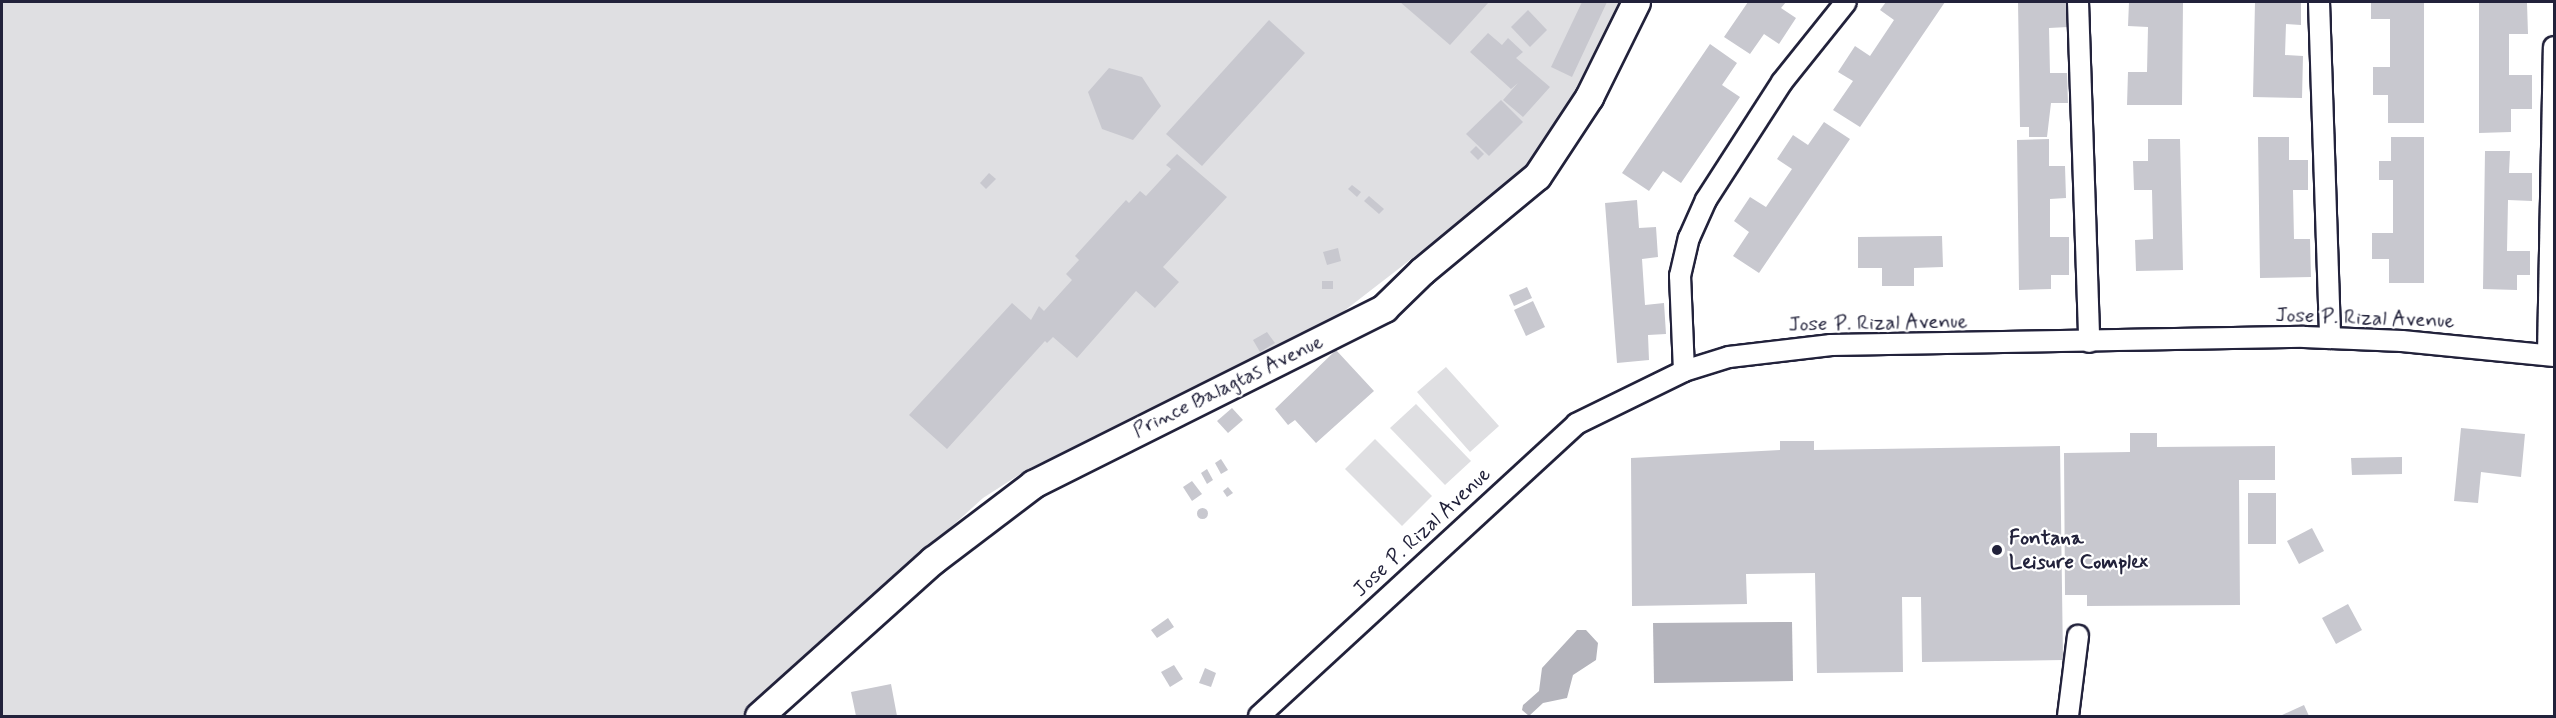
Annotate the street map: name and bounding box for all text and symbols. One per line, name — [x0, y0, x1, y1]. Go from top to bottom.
street label: Jose P. Rizal Avenue — [2274, 302, 2456, 334]
street label: Jose P. Rizal Avenue — [1787, 309, 1969, 337]
street label: Prince Balagtas Avenue — [1123, 326, 1333, 446]
street label: Jose P. Rizal Avenue — [1347, 461, 1497, 603]
place label: Fontana Leisure Complex — [2009, 525, 2154, 575]
marker: Fontana Leisure Complex — [1990, 543, 2004, 557]

